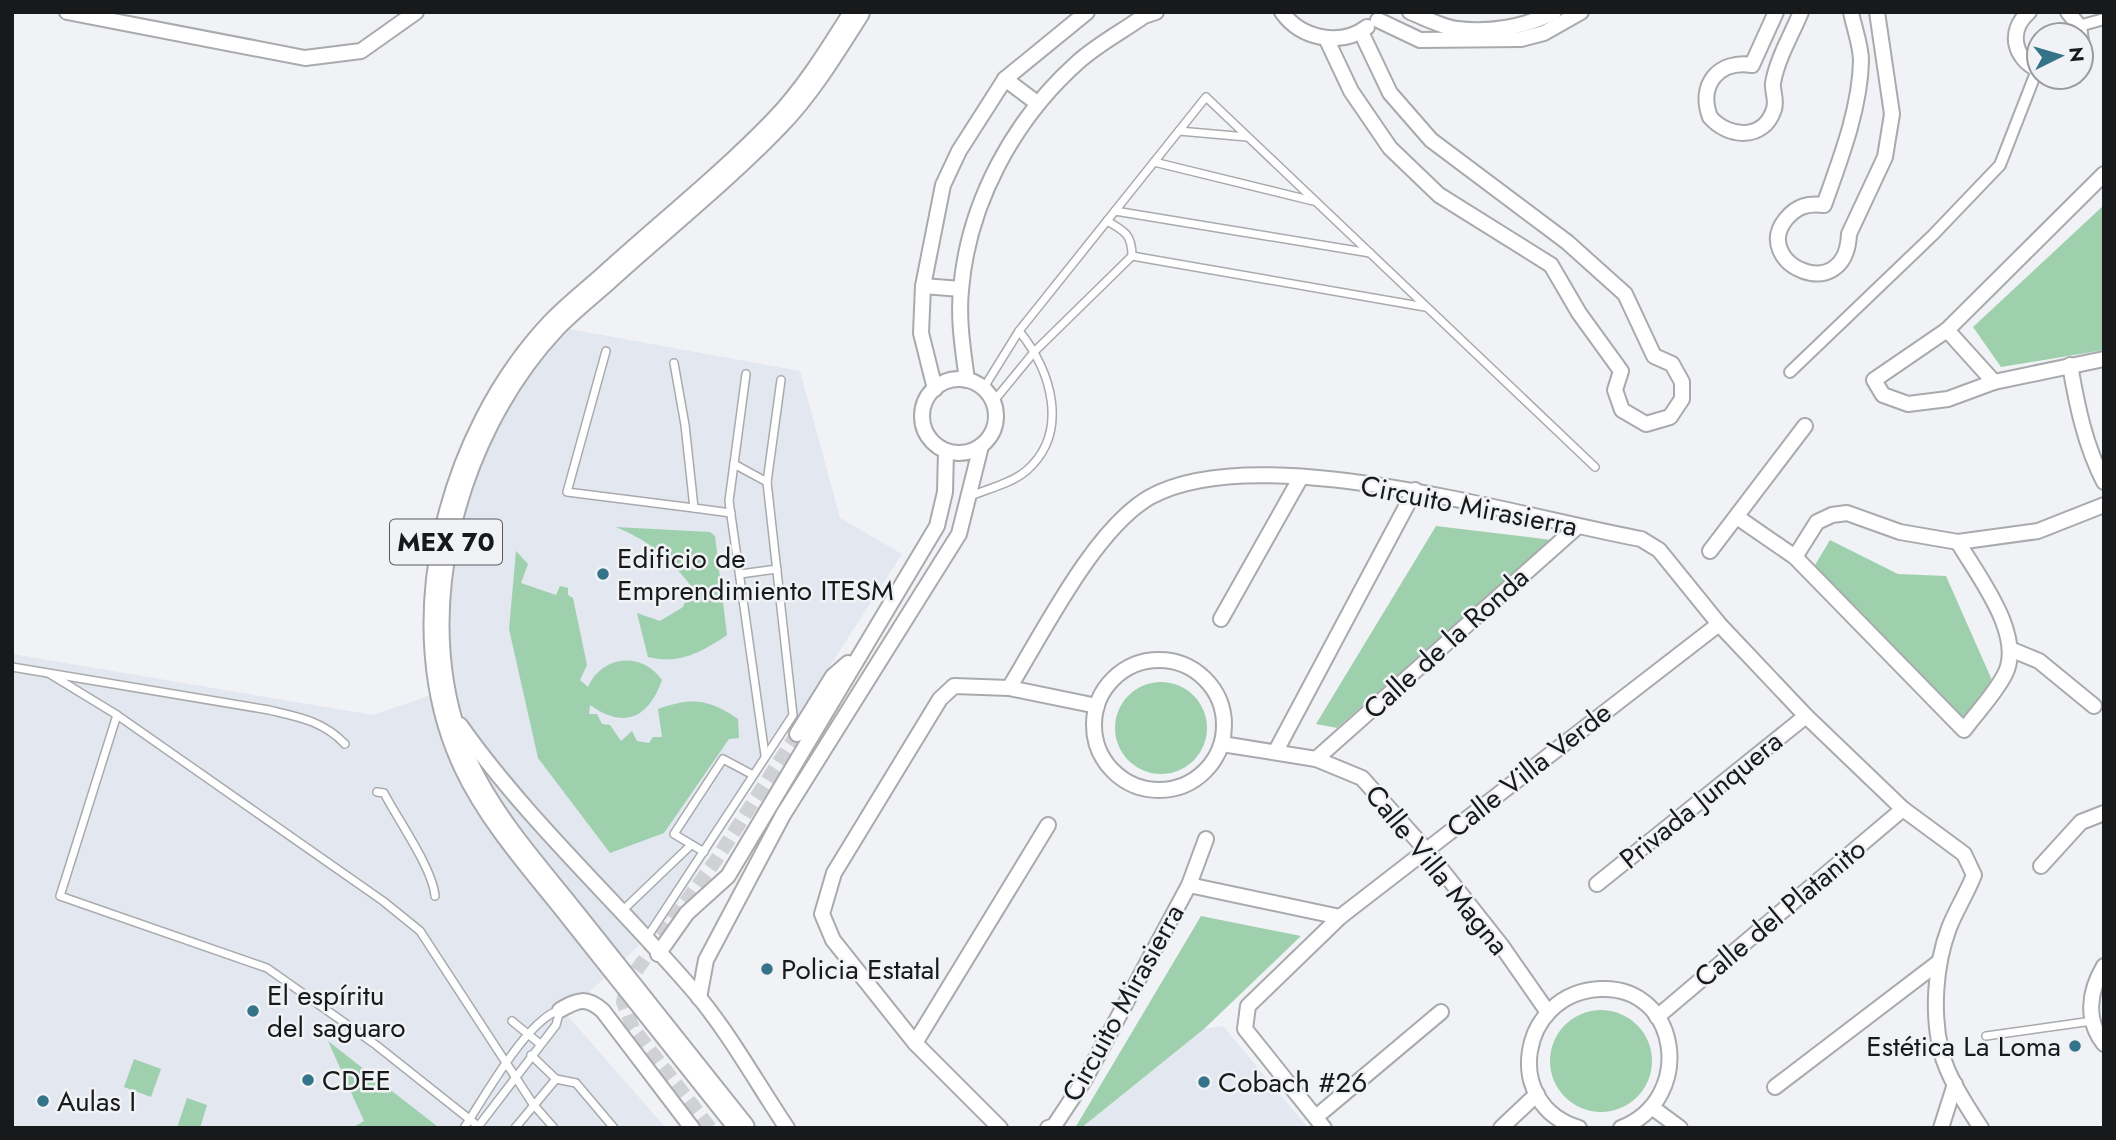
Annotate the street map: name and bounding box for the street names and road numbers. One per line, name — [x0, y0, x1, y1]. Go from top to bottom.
street label: Circuito Mirasierra — [1357, 465, 1581, 547]
road number: MEX 70 — [390, 520, 502, 564]
street label: Calle de la Ronda — [1354, 557, 1538, 729]
street label: Calle Villa Verde — [1438, 692, 1620, 848]
street label: Privada Junquera — [1611, 721, 1791, 879]
street label: Calle Villa Magna — [1355, 776, 1519, 964]
street label: Calle del Platanito — [1685, 829, 1875, 997]
street label: Circuito Mirasierra — [1052, 897, 1194, 1109]

